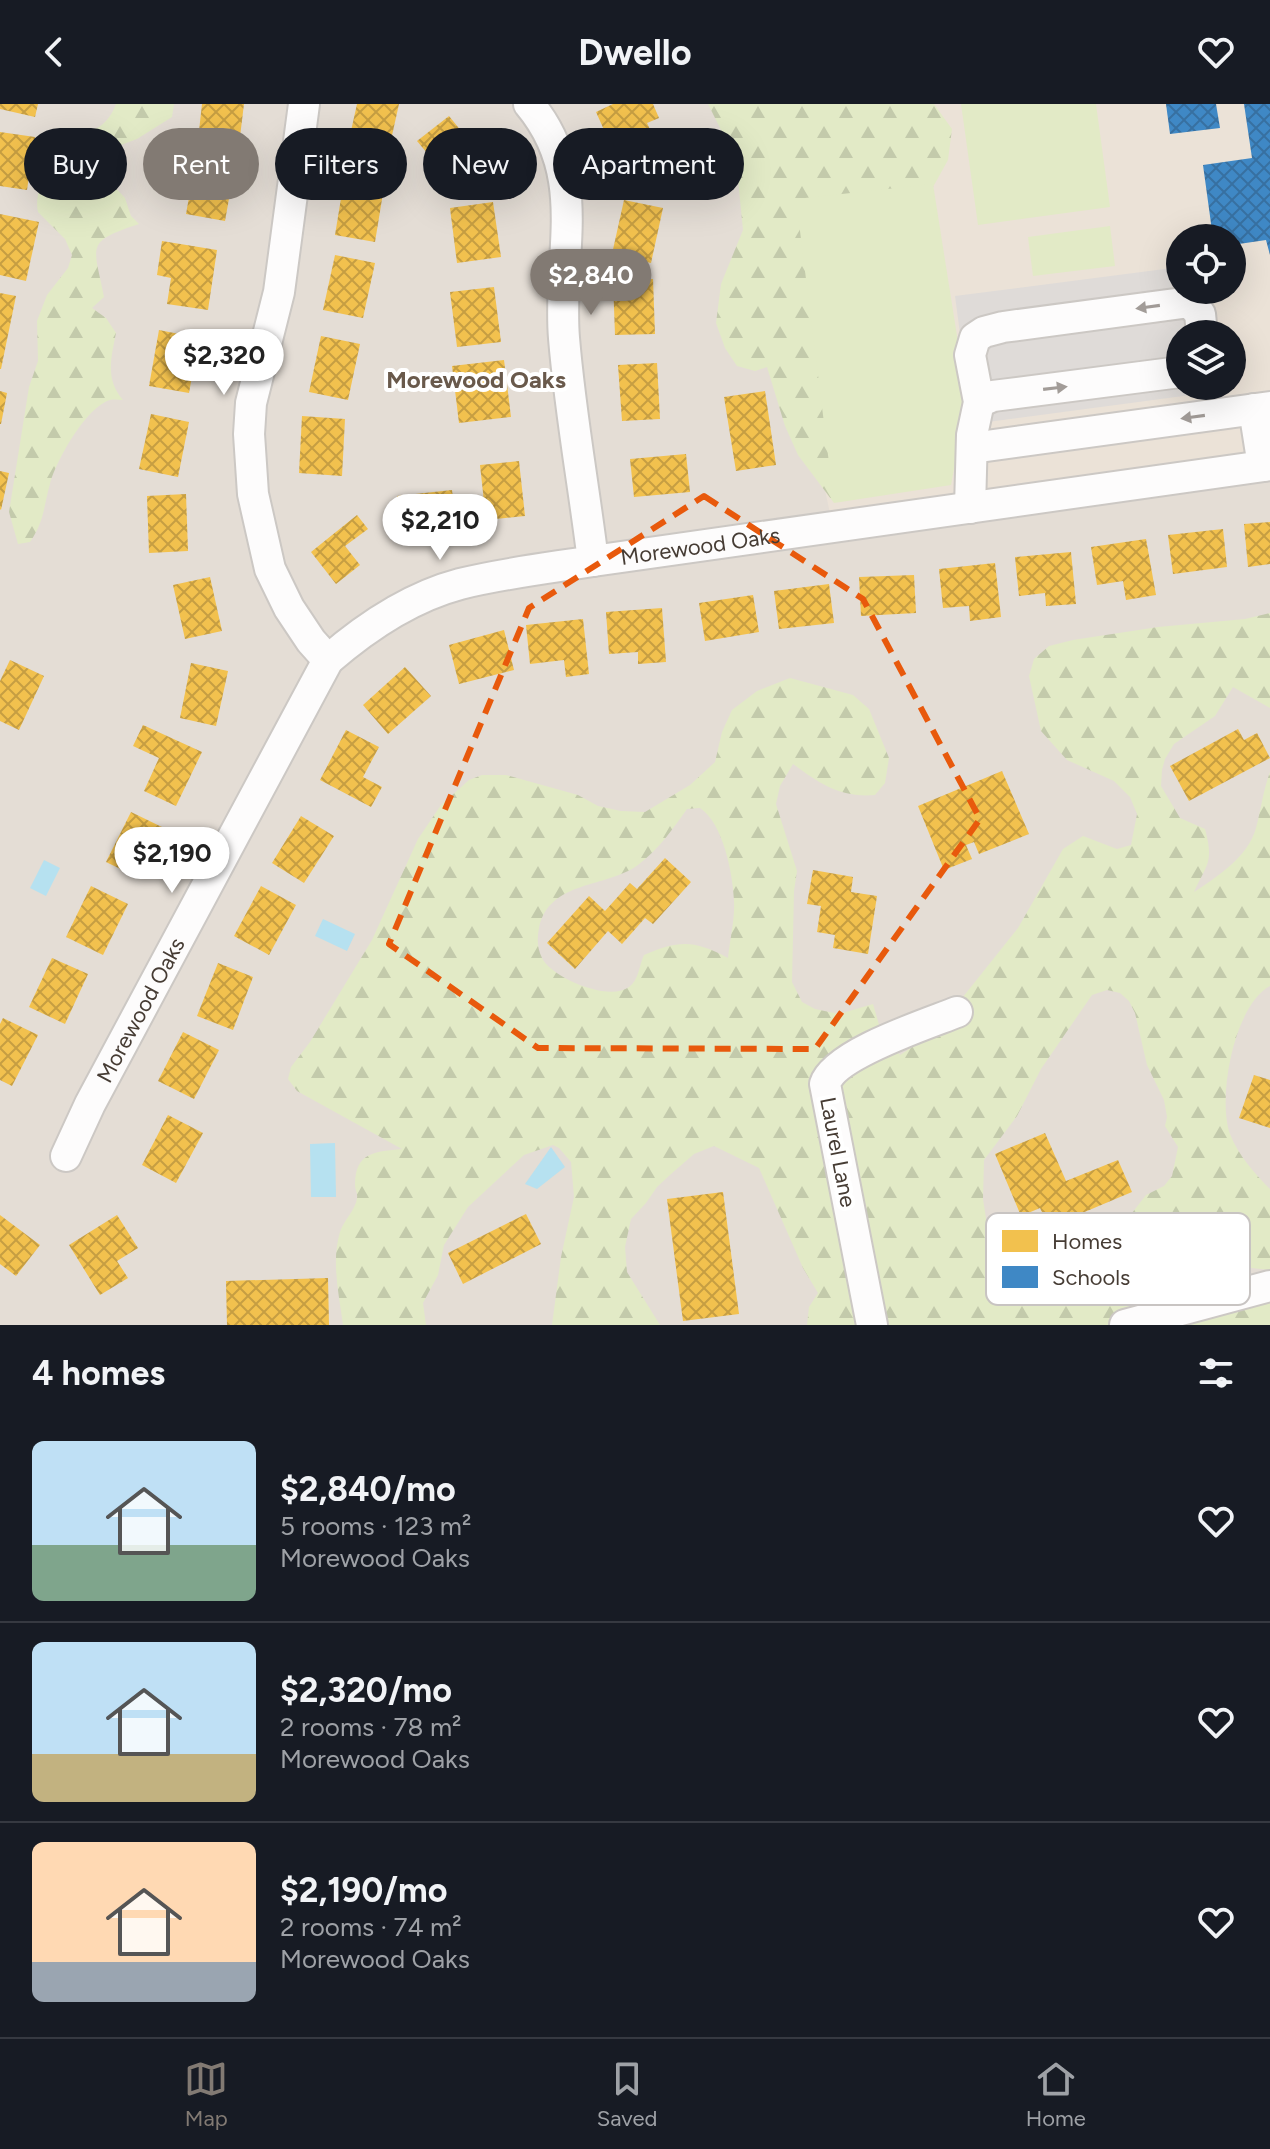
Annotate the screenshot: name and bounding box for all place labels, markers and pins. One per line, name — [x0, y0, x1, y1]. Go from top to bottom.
pin: $2,840 — [526, 249, 656, 317]
pin: $2,320 — [159, 329, 289, 397]
pin: $2,210 — [375, 494, 505, 562]
pin: $2,190 — [107, 827, 237, 895]

